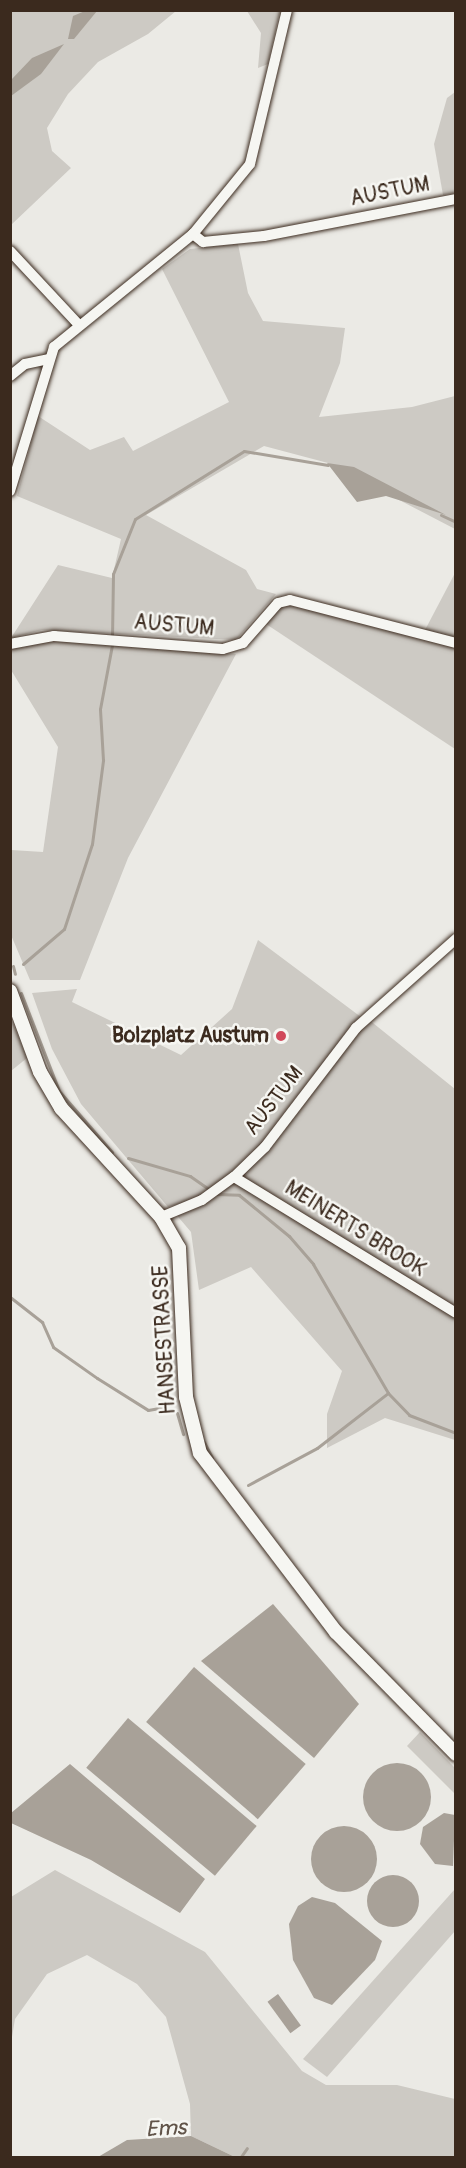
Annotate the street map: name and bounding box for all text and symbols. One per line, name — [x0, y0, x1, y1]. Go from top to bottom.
street label: AUSTUM — [348, 172, 432, 212]
street label: AUSTUM — [133, 610, 215, 642]
place label: Bolzplatz Austum — [112, 1023, 269, 1049]
marker: Bolzplatz Austum — [274, 1029, 288, 1043]
street label: AUSTUM — [239, 1062, 309, 1140]
street label: MEINERTS BROOK — [280, 1176, 430, 1282]
street label: HANSESTRASSE — [149, 1265, 181, 1415]
water label: Ems — [145, 2115, 187, 2143]

